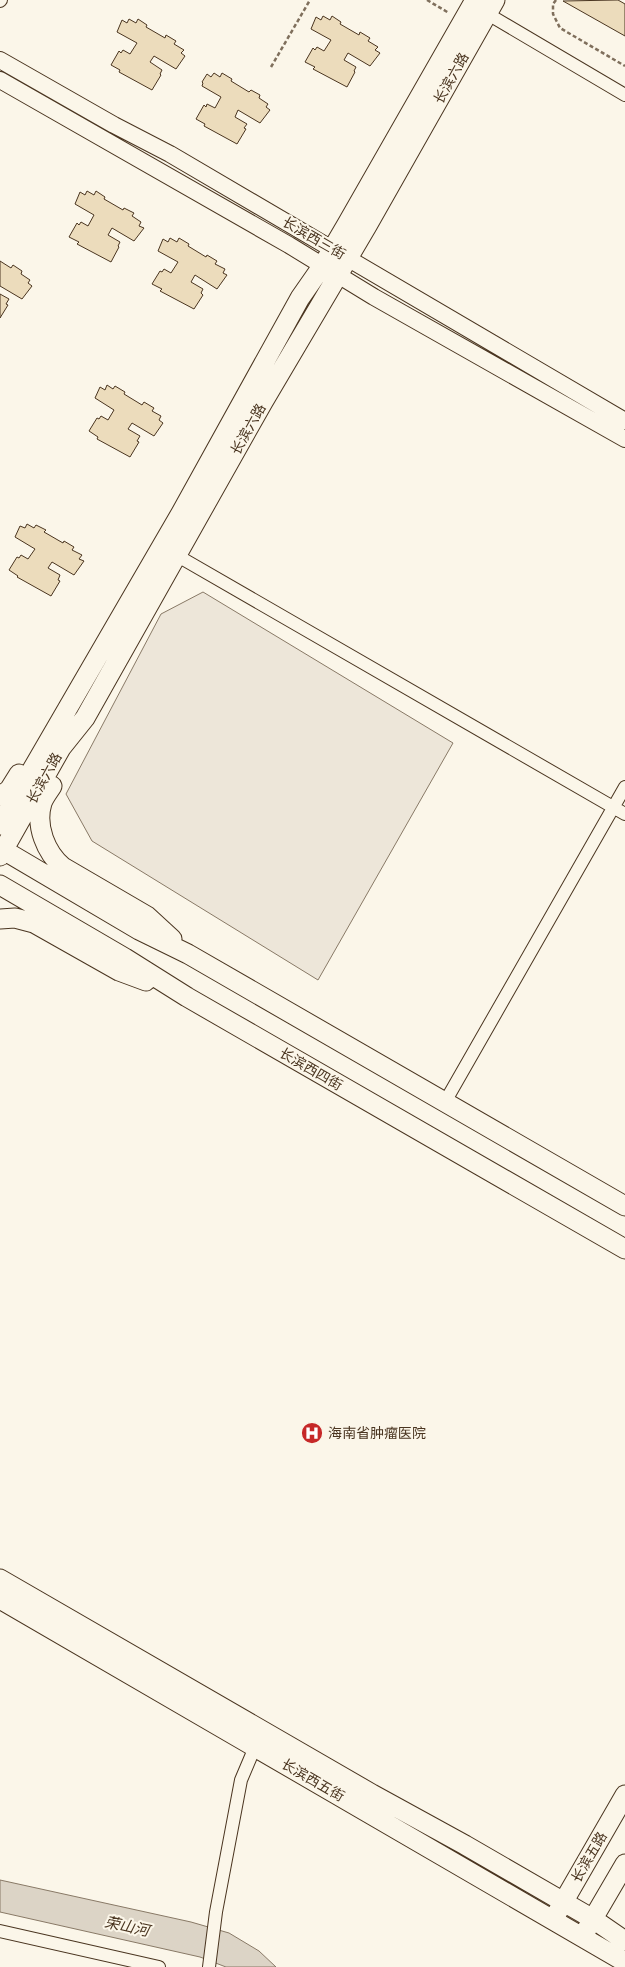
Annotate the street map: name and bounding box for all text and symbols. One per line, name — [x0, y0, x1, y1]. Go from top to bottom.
street label: 长滨六路 — [430, 49, 472, 107]
street label: 长滨西三街 — [279, 213, 349, 263]
street label: 长滨六路 — [227, 400, 269, 458]
street label: 长滨六路 — [23, 749, 65, 807]
street label: 长滨西四街 — [276, 1044, 346, 1094]
hospital icon: 海南省肿瘤医院 — [300, 1421, 324, 1445]
place label: 海南省肿瘤医院 — [328, 1424, 426, 1442]
street label: 长滨西五街 — [278, 1755, 348, 1805]
street label: 长滨五路 — [567, 1828, 611, 1886]
water label: 荣山河 — [103, 1912, 154, 1941]

